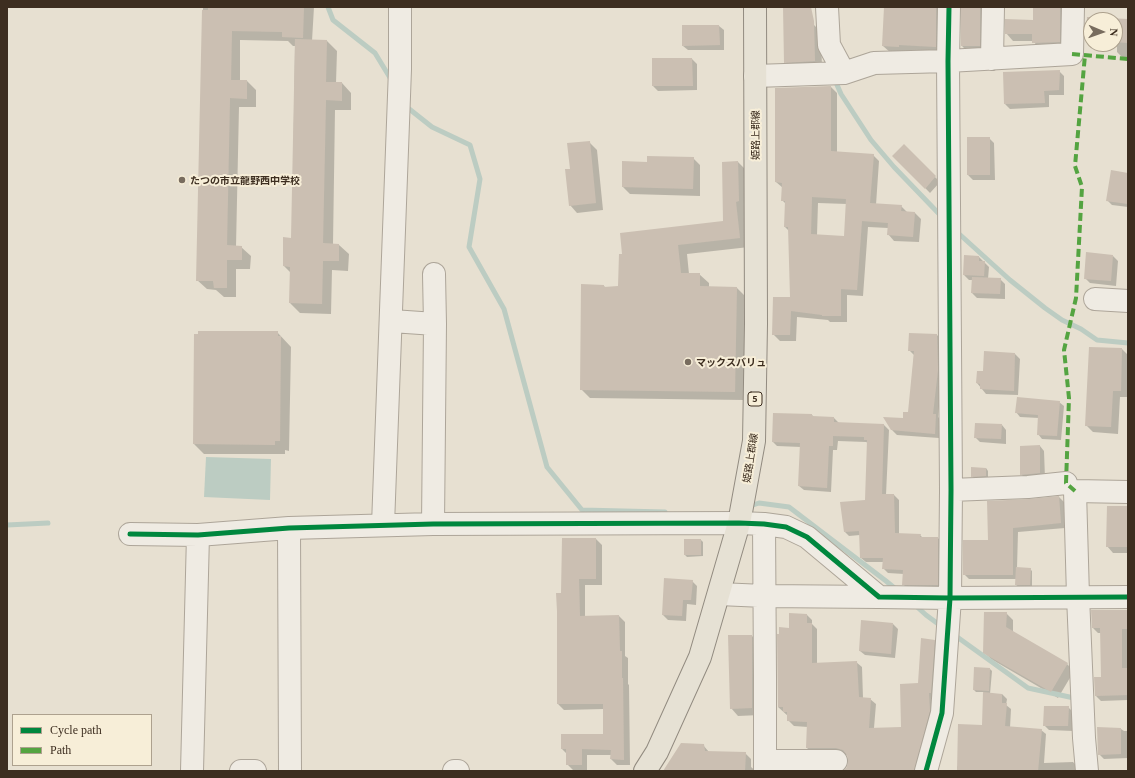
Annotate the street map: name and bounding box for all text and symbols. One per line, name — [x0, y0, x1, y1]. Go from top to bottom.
north arrow — [1083, 12, 1123, 52]
text: N — [1108, 28, 1120, 37]
street label: 姫路上郡線 — [749, 110, 761, 160]
place label: たつの市立龍野西中学校 — [190, 174, 300, 186]
marker: たつの市立龍野西中学校 — [177, 175, 187, 185]
place label: マックスバリュ — [696, 356, 766, 368]
marker: マックスバリュ — [683, 357, 693, 367]
road number: 5 — [748, 392, 762, 406]
street label: 姫路上郡線 — [740, 432, 760, 484]
legend — [12, 714, 152, 766]
text: Cycle path — [50, 723, 102, 737]
text: Path — [50, 743, 71, 757]

